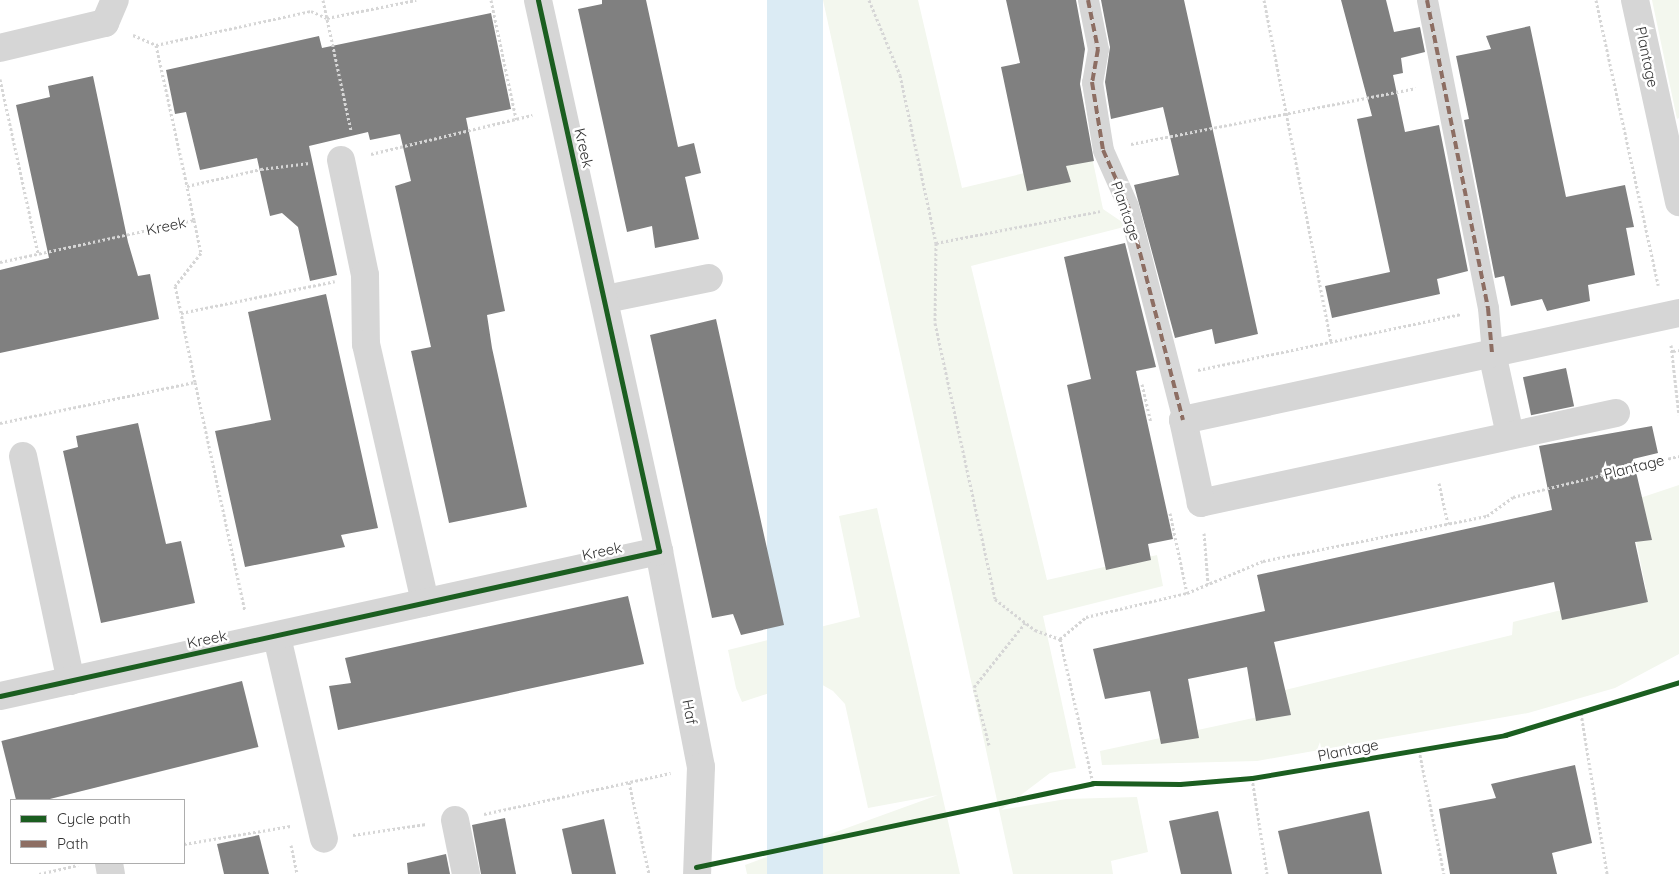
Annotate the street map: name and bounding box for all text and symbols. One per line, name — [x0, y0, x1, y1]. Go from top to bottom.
street label: Plantage — [1632, 25, 1662, 89]
street label: Kreek — [571, 126, 597, 170]
street label: Plantage — [1107, 179, 1145, 243]
street label: Kreek — [144, 213, 188, 239]
street label: Plantage — [1602, 451, 1666, 483]
street label: Kreek — [580, 538, 624, 564]
street label: Kreek — [185, 626, 229, 652]
street label: Haf — [679, 698, 701, 726]
street label: Plantage — [1316, 735, 1380, 765]
legend — [10, 799, 185, 864]
text: Cycle path — [57, 809, 131, 828]
text: Path — [57, 834, 89, 853]

